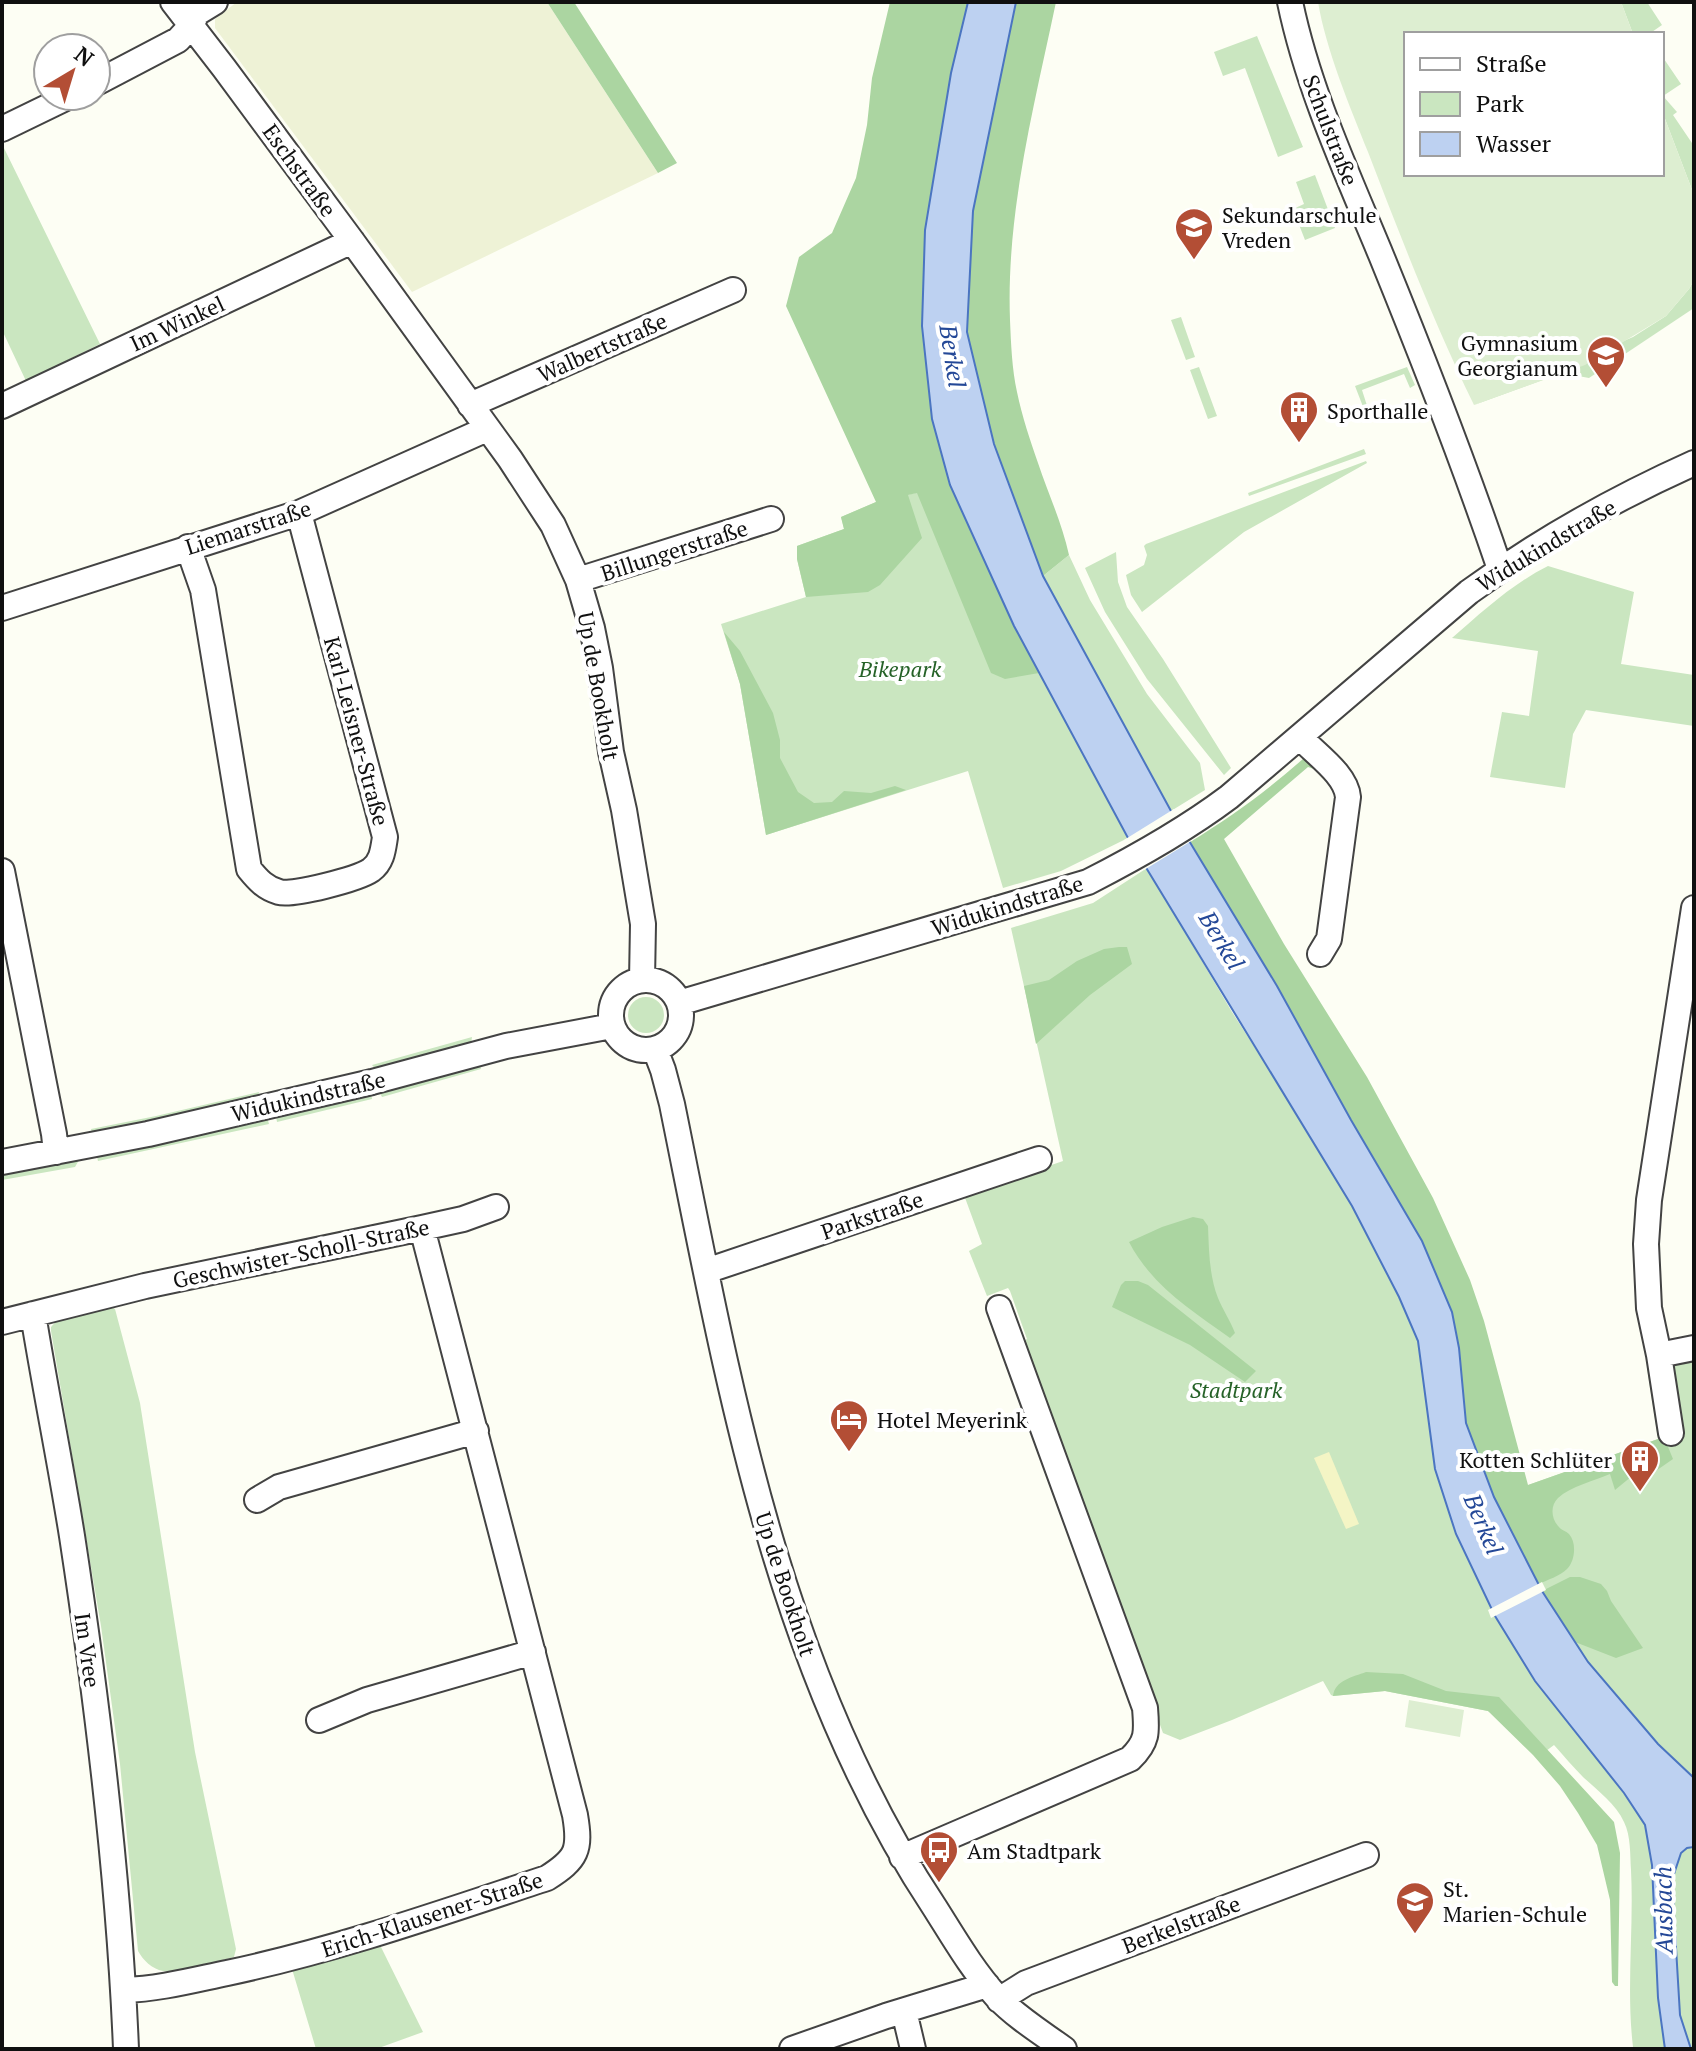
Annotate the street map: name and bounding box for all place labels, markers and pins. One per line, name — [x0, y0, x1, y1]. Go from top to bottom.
place label: Sekundarschule Vreden — [1222, 200, 1377, 254]
school or university icon: Sekundarschule Vreden — [1173, 206, 1215, 261]
place label: Gymnasium Georgianum — [1457, 328, 1578, 382]
school or university icon: Gymnasium Georgianum — [1585, 334, 1627, 389]
building icon: Sporthalle — [1278, 389, 1320, 444]
place label: Sporthalle — [1327, 396, 1428, 425]
hotel icon: Hotel Meyerink — [828, 1398, 870, 1453]
place label: Hotel Meyerink — [877, 1405, 1028, 1434]
building icon: Kotten Schlüter — [1619, 1438, 1661, 1493]
place label: Kotten Schlüter — [1459, 1445, 1613, 1474]
bus stop icon: Am Stadtpark — [918, 1829, 960, 1884]
place label: Am Stadtpark — [967, 1836, 1102, 1865]
place label: St. Marien-Schule — [1443, 1874, 1587, 1928]
school or university icon: St. Marien-Schule — [1394, 1880, 1436, 1935]

